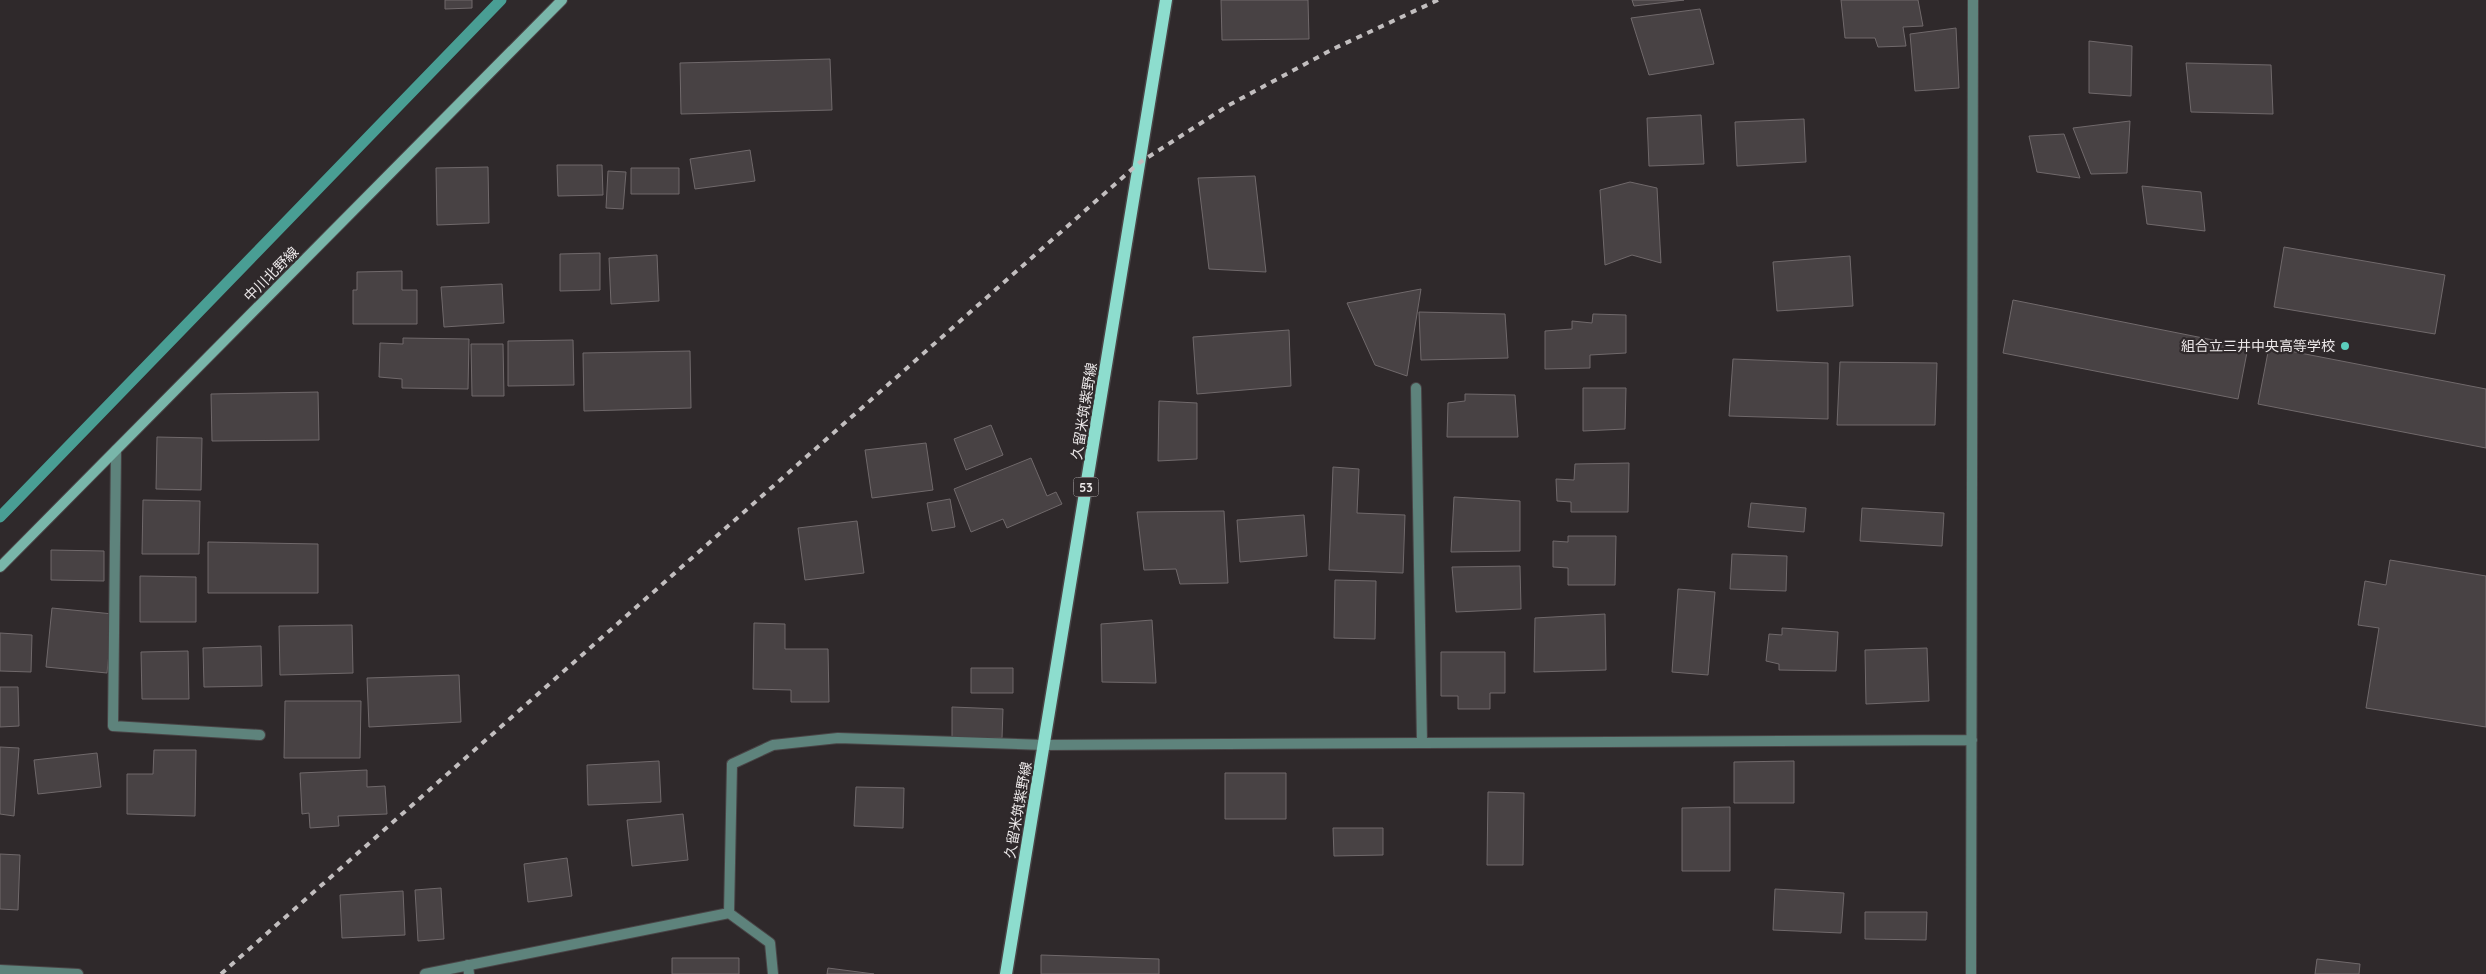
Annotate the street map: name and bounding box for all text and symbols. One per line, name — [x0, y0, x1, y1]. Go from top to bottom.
street label: 中川北野線 — [240, 243, 302, 305]
place label: 組合立三井中央高等学校 — [2181, 337, 2335, 355]
marker: 組合立三井中央高等学校 — [2339, 340, 2351, 352]
street label: 久留米筑紫野線 — [1067, 361, 1101, 461]
road number: 53 — [1074, 478, 1098, 497]
street label: 久留米筑紫野線 — [1001, 760, 1035, 860]

